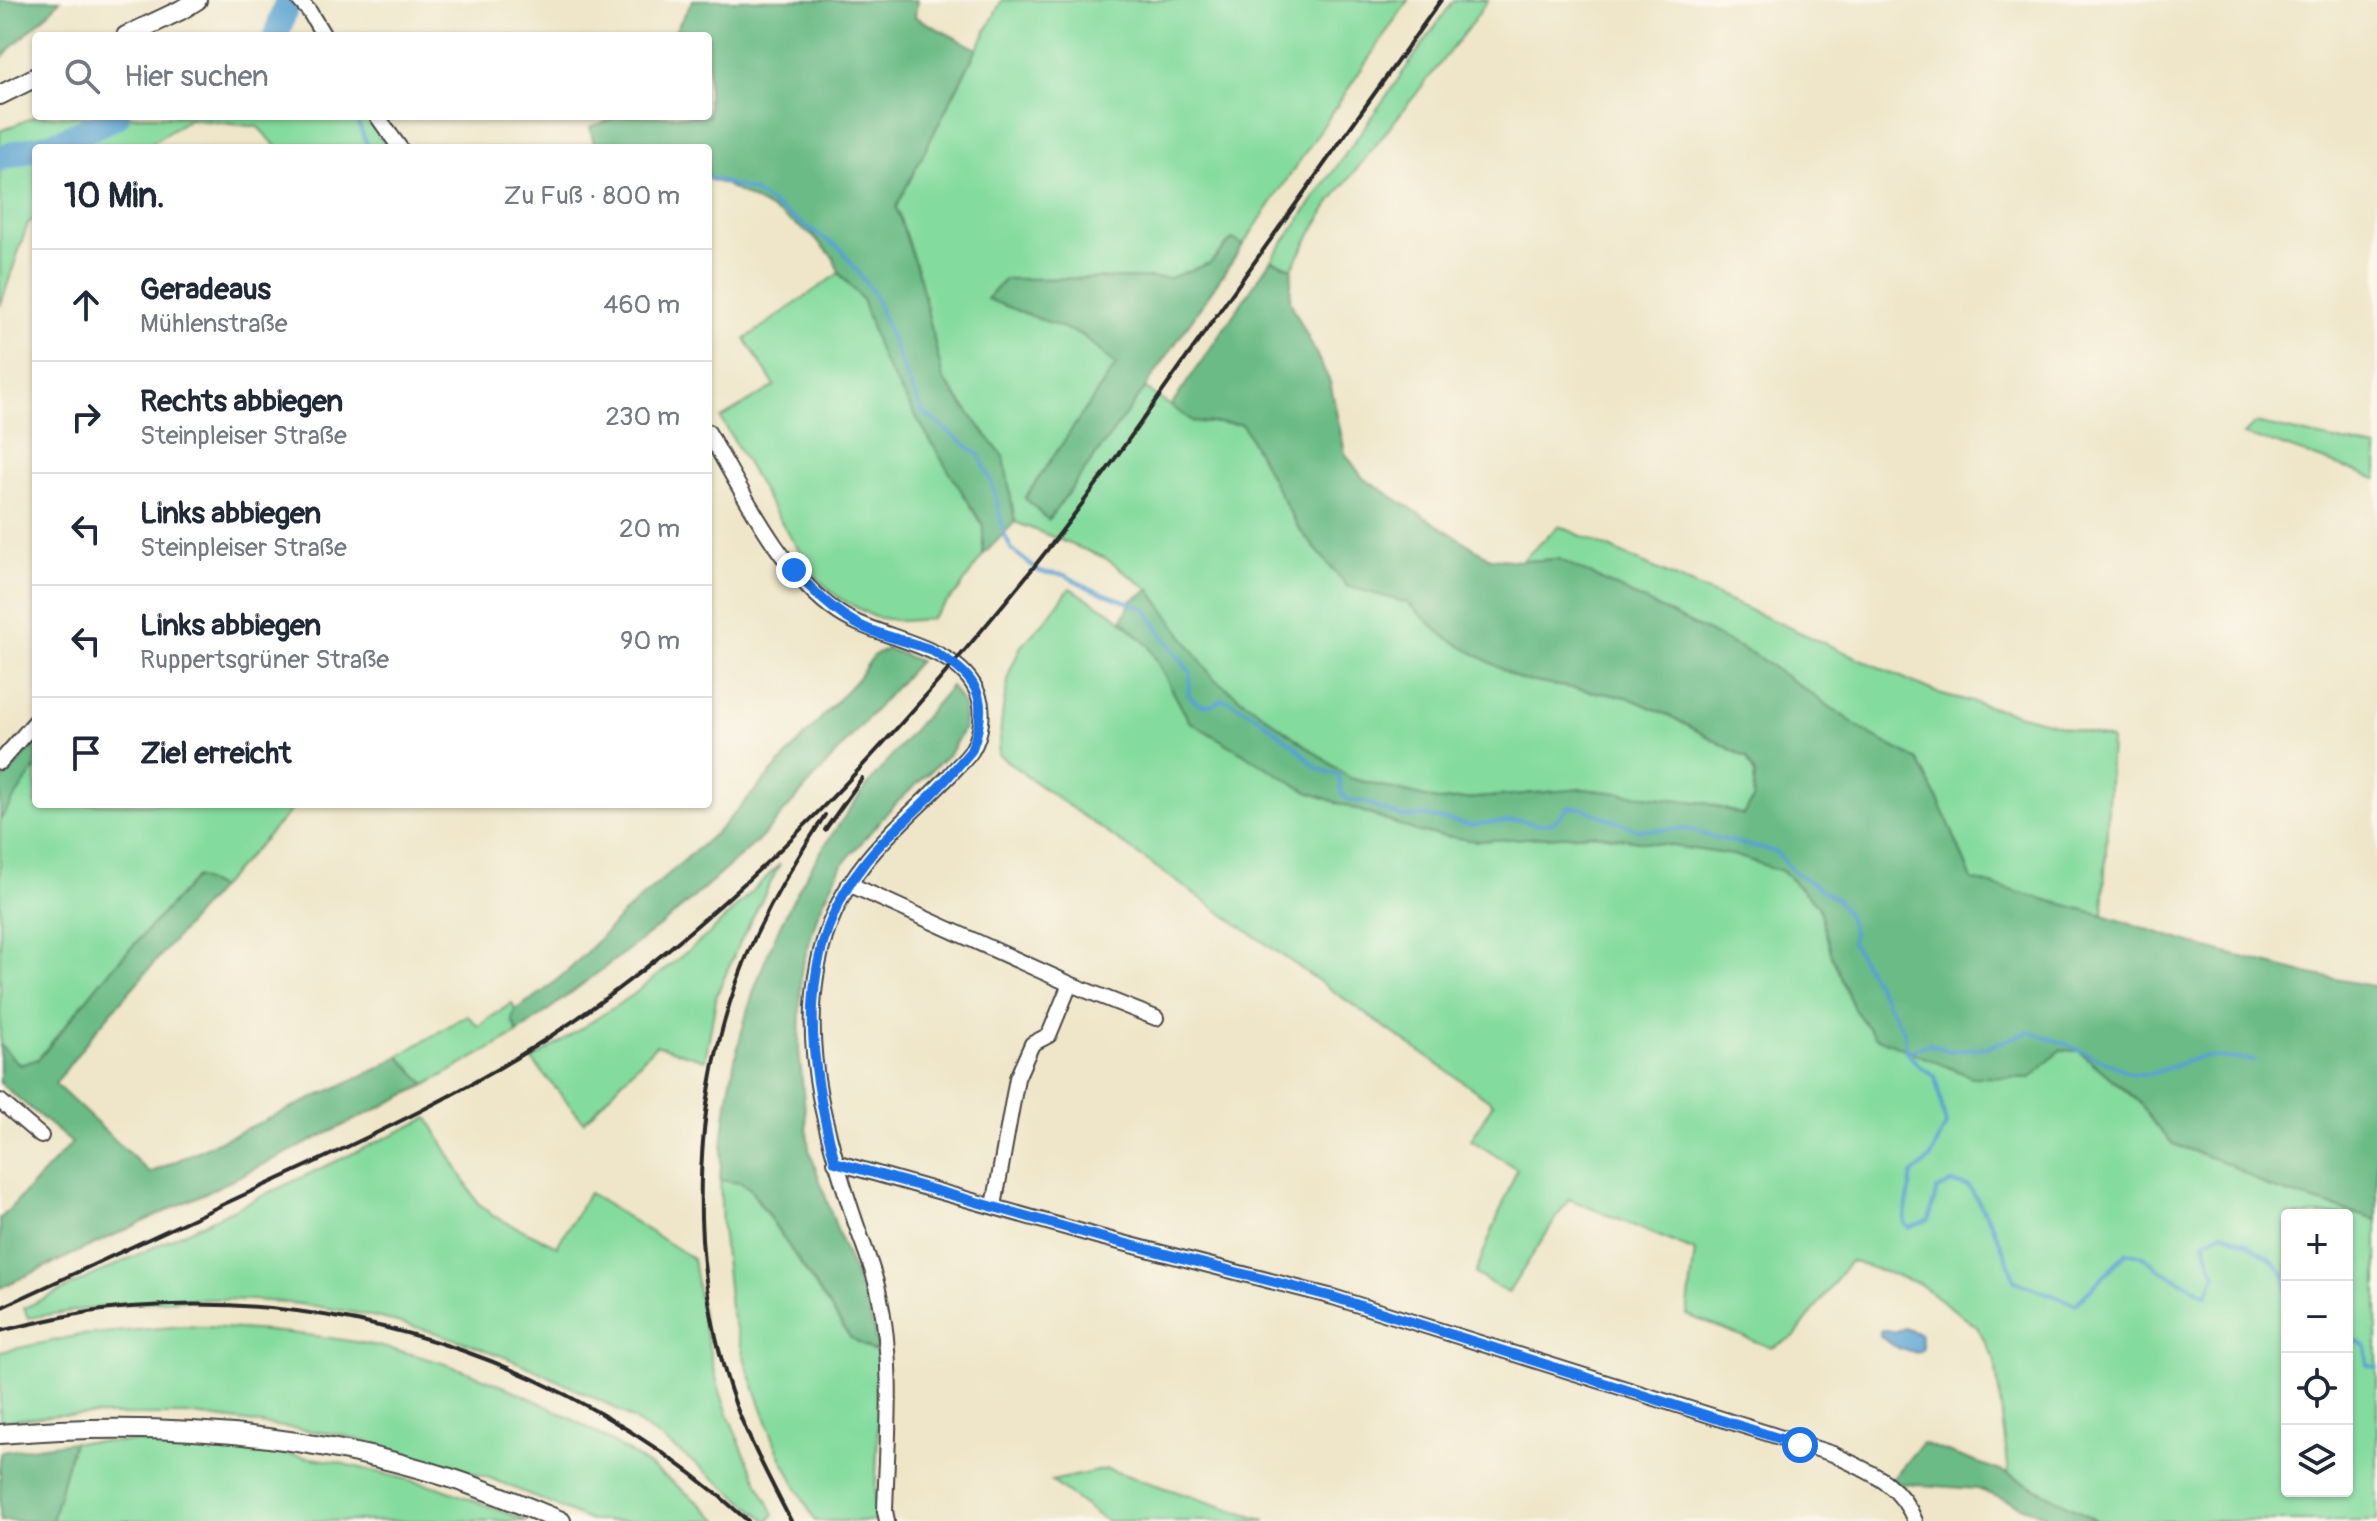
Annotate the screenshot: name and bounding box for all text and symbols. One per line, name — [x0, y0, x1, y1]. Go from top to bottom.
search box — [32, 32, 712, 120]
icon: search — [60, 54, 104, 98]
text: Hier suchen — [124, 58, 269, 95]
text: 10 Min. — [64, 175, 165, 218]
text: Zu Fuß · 800 m — [504, 180, 680, 212]
text: Geradeaus — [140, 271, 271, 308]
icon: ahead — [64, 283, 108, 327]
text: 460 m — [603, 289, 680, 321]
text: Mühlenstraße — [140, 308, 288, 340]
text: Rechts abbiegen — [140, 383, 343, 420]
icon: right — [64, 395, 108, 439]
text: 230 m — [605, 401, 680, 433]
text: Steinpleiser Straße — [140, 420, 347, 452]
text: Links abbiegen — [140, 495, 321, 532]
icon: left — [64, 507, 108, 551]
text: 20 m — [619, 513, 680, 545]
text: Steinpleiser Straße — [140, 532, 347, 564]
route end — [776, 552, 812, 588]
text: Links abbiegen — [140, 607, 321, 644]
icon: left — [64, 619, 108, 663]
text: 90 m — [620, 625, 680, 657]
text: Ruppertsgrüner Straße — [140, 644, 389, 676]
icon: arrive — [64, 731, 108, 775]
text: Ziel erreicht — [140, 735, 291, 772]
map controls — [2281, 1209, 2353, 1497]
button: + — [2281, 1209, 2353, 1281]
button: − — [2281, 1281, 2353, 1353]
button: locate — [2281, 1353, 2353, 1425]
button: layers — [2281, 1425, 2353, 1497]
route start — [1782, 1427, 1818, 1463]

